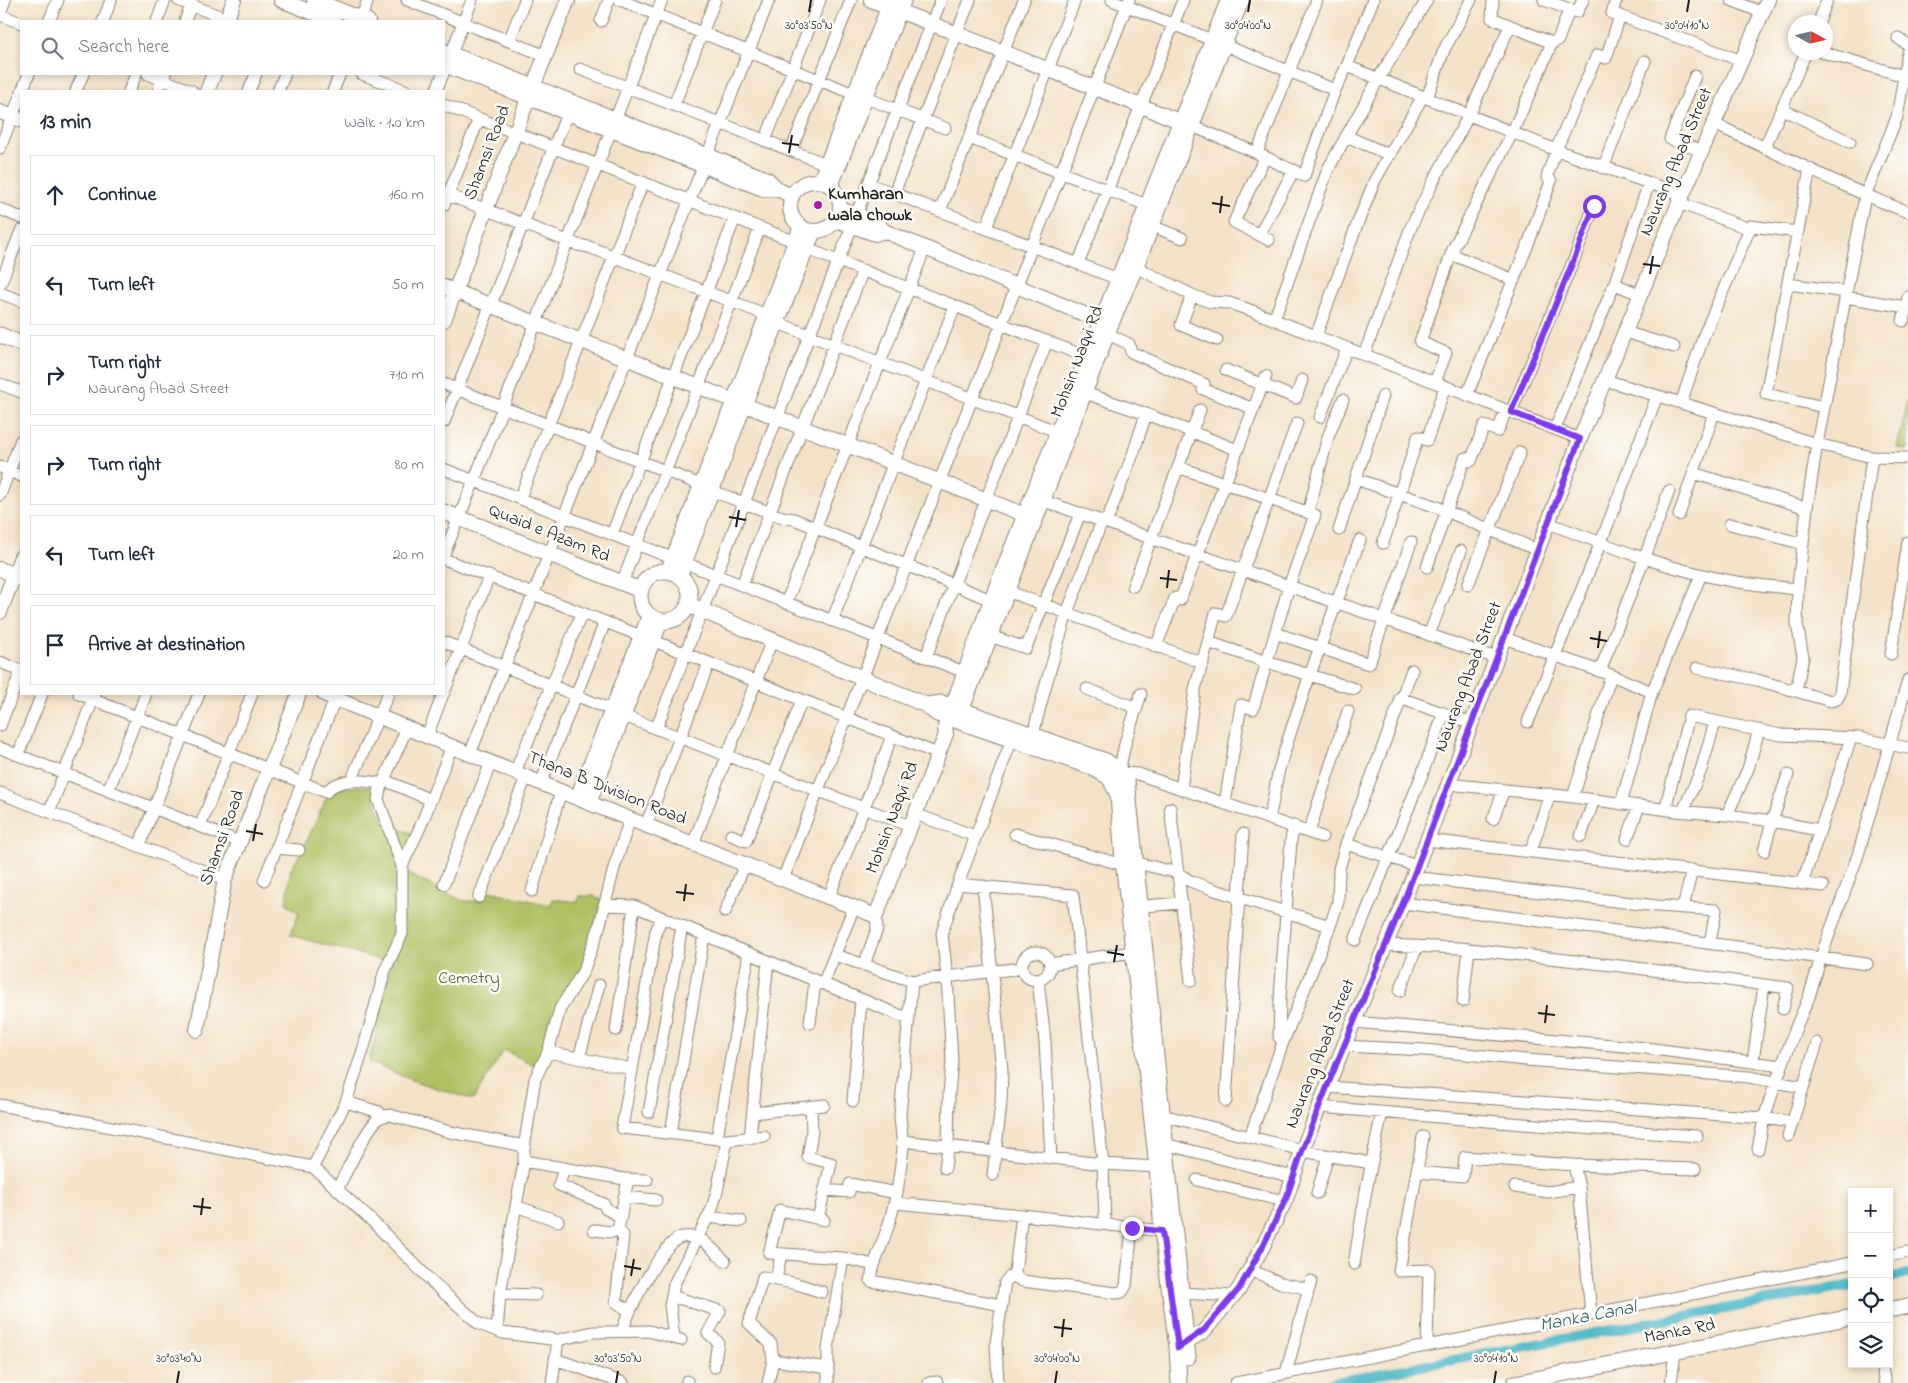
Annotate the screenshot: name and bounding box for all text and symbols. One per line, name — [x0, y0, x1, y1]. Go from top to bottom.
north arrow — [1788, 15, 1833, 60]
text: 30°03'50"N — [785, 17, 833, 35]
text: 30°04'00"N — [1225, 17, 1271, 35]
text: 30°04'10"N — [1665, 17, 1709, 35]
search box — [20, 20, 445, 75]
icon: search — [38, 34, 66, 62]
text: Search here — [78, 34, 169, 61]
street label: Naurang Abad Street — [1634, 84, 1721, 241]
street label: Shamsi Road — [458, 102, 518, 204]
text: 13 min — [40, 108, 91, 138]
text: Walk · 1.0 km — [344, 111, 425, 135]
icon: ahead — [41, 181, 69, 209]
text: Continue — [88, 182, 156, 209]
place label: Kumharan wala chowk — [828, 182, 913, 229]
text: 160 m — [389, 183, 424, 207]
route start — [1583, 195, 1606, 218]
marker: Kumharan wala chowk — [812, 199, 824, 211]
icon: left — [41, 271, 69, 299]
text: Turn left — [88, 272, 155, 299]
text: 50 m — [392, 273, 424, 297]
street label: Mohsin Naqvi Rd — [1045, 302, 1111, 422]
text: Turn right — [88, 350, 161, 377]
icon: right — [41, 361, 69, 389]
text: 710 m — [389, 363, 424, 387]
text: Naurang Abad Street — [88, 377, 230, 401]
icon: right — [41, 451, 69, 479]
text: Turn right — [88, 452, 161, 479]
text: 80 m — [395, 453, 424, 477]
street label: Quaid e Azam Rd — [484, 498, 614, 570]
icon: left — [41, 541, 69, 569]
text: Turn left — [88, 542, 155, 569]
text: 20 m — [393, 543, 424, 567]
street label: Naurang Abad Street — [1428, 598, 1511, 756]
icon: arrive — [41, 631, 69, 659]
text: Arrive at destination — [88, 632, 245, 659]
street label: Thana B Division Road — [524, 745, 690, 833]
street label: Mohsin Naqvi Rd — [860, 758, 926, 878]
street label: Shamsi Road — [194, 787, 252, 889]
park label: Cemetry — [438, 966, 500, 992]
street label: Naurang Abad Street — [1279, 975, 1364, 1133]
map controls — [1848, 1188, 1893, 1368]
button: + — [1848, 1188, 1893, 1233]
route end — [1121, 1217, 1144, 1240]
button: − — [1848, 1233, 1893, 1278]
button: locate — [1848, 1278, 1893, 1323]
water label: Manka Canal — [1537, 1294, 1641, 1340]
street label: Manka Rd — [1642, 1312, 1718, 1352]
button: layers — [1848, 1323, 1893, 1368]
text: 30°03'40"N — [156, 1350, 202, 1368]
text: 30°03'50"N — [594, 1350, 642, 1368]
text: 30°04'00"N — [1034, 1350, 1080, 1368]
text: 30°04'10"N — [1474, 1350, 1518, 1368]

